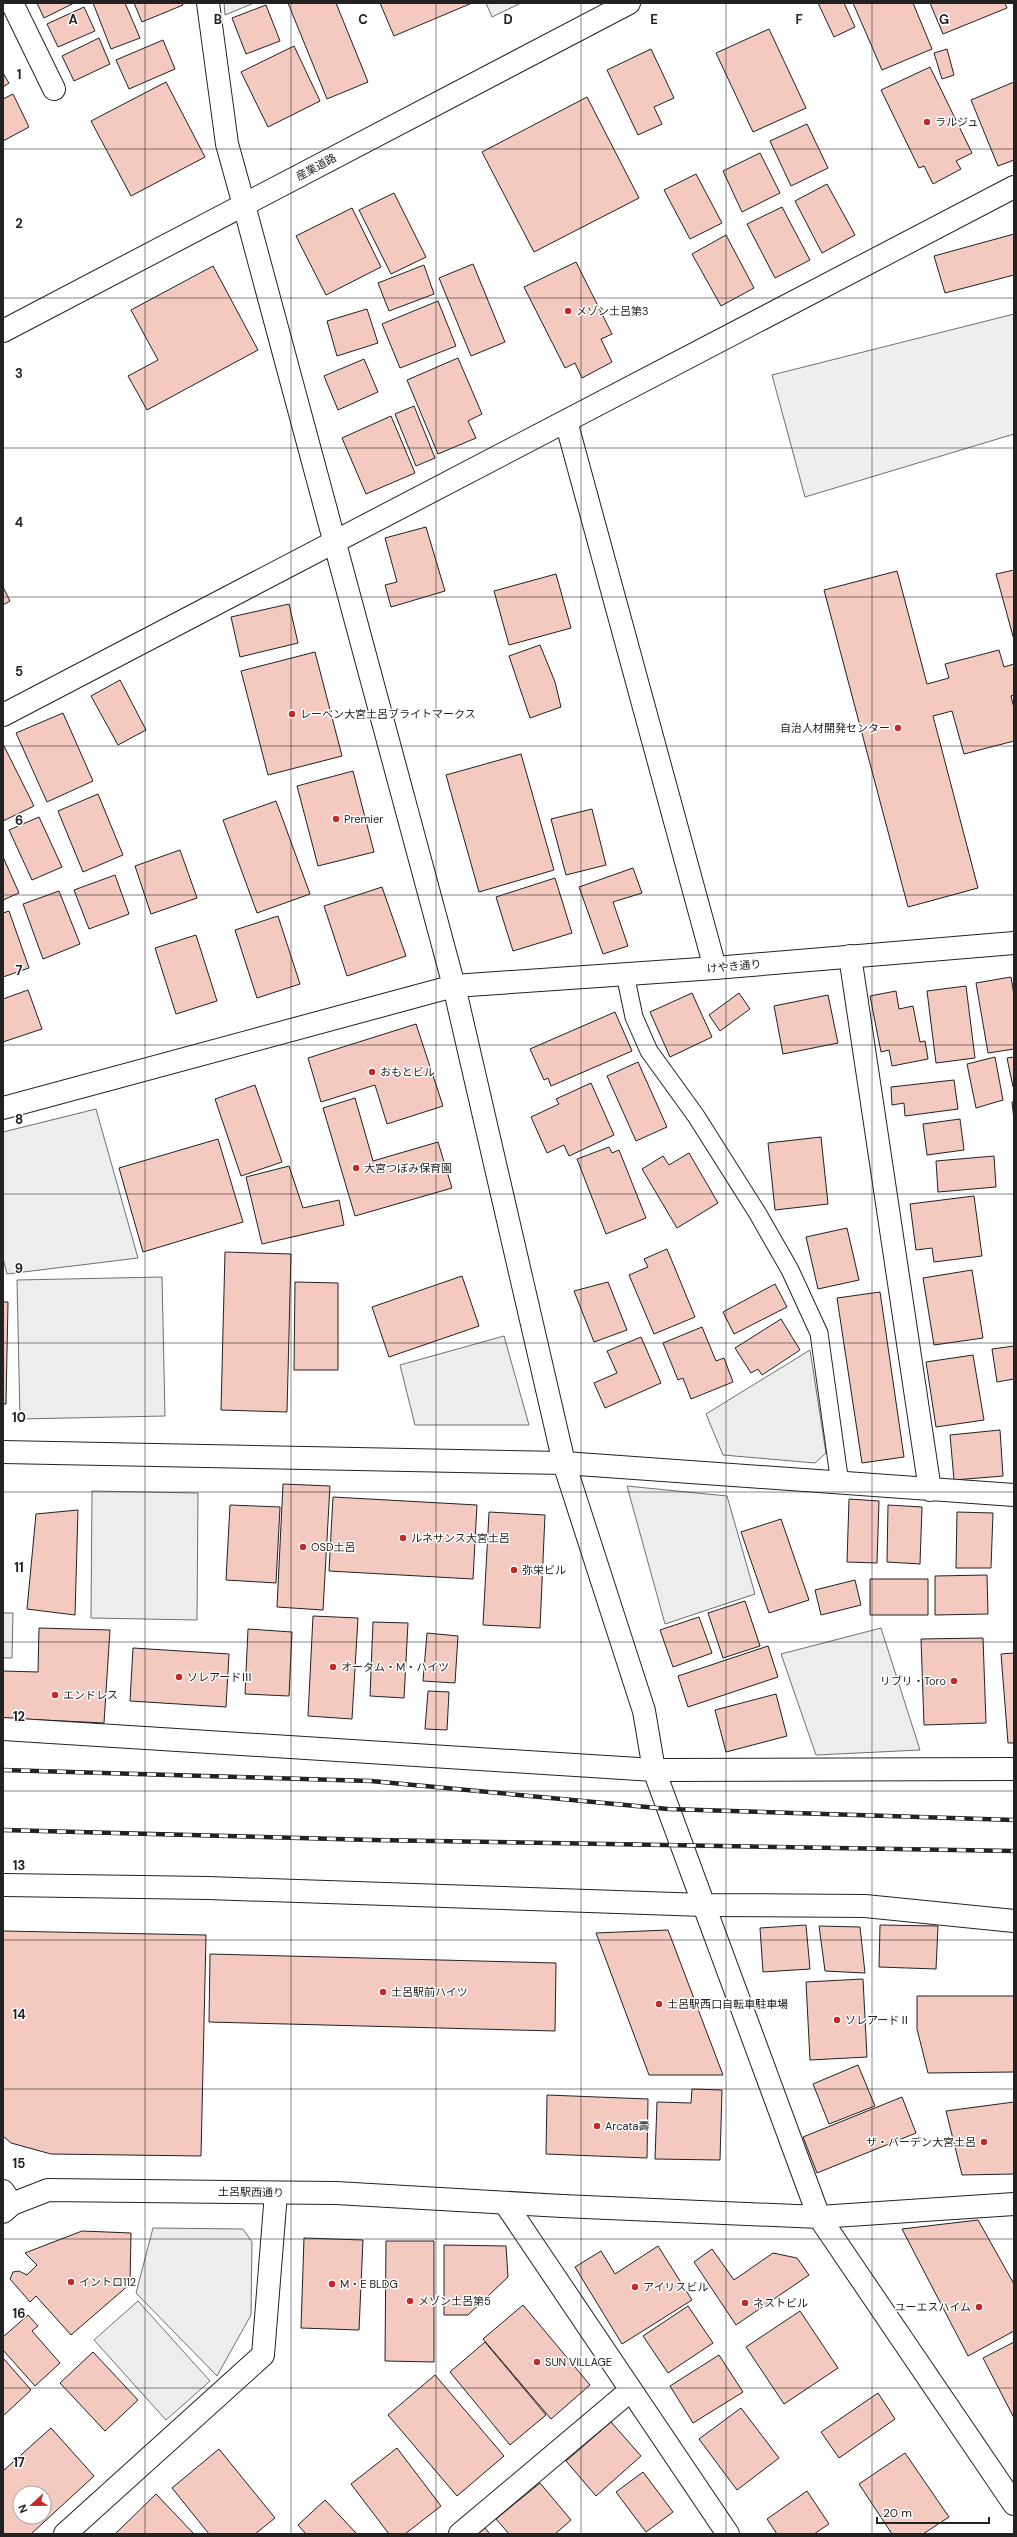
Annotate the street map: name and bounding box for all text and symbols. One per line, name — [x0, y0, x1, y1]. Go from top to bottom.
text: A — [68, 11, 78, 28]
text: B — [214, 11, 222, 28]
text: C — [358, 11, 368, 28]
text: D — [503, 11, 513, 28]
text: E — [650, 11, 658, 28]
text: F — [795, 11, 803, 28]
text: G — [939, 11, 949, 28]
text: 1 — [17, 66, 21, 83]
place label: ラルジュ — [935, 115, 978, 129]
marker: ラルジュ — [922, 117, 932, 127]
street label: 産業道路 — [293, 150, 339, 184]
text: 2 — [15, 215, 23, 232]
place label: メゾン土呂第3 — [576, 304, 649, 318]
marker: メゾン土呂第3 — [563, 306, 573, 316]
text: 3 — [15, 365, 23, 382]
text: 4 — [15, 514, 23, 531]
text: 5 — [15, 663, 23, 680]
place label: レーベン大宮土呂ブライトマークス — [300, 707, 476, 721]
marker: レーベン大宮土呂ブライトマークス — [287, 709, 297, 719]
place label: 自治人材開発センター — [780, 721, 890, 735]
marker: 自治人材開発センター — [893, 723, 903, 733]
text: 6 — [15, 812, 23, 829]
place label: Premier — [344, 812, 383, 826]
marker: Premier — [331, 814, 341, 824]
street label: けやき通り — [706, 957, 762, 975]
text: 7 — [16, 962, 23, 979]
place label: おもとビル — [380, 1065, 435, 1079]
marker: おもとビル — [367, 1067, 377, 1077]
text: 8 — [15, 1111, 23, 1128]
place label: 大宮つぼみ保育園 — [364, 1161, 452, 1175]
marker: 大宮つぼみ保育園 — [351, 1163, 361, 1173]
text: 9 — [15, 1260, 23, 1277]
text: 10 — [12, 1409, 26, 1426]
place label: ルネサンス大宮土呂 — [411, 1531, 510, 1545]
marker: ルネサンス大宮土呂 — [398, 1533, 408, 1543]
place label: OSD土呂 — [311, 1540, 355, 1554]
marker: OSD土呂 — [298, 1542, 308, 1552]
text: 11 — [14, 1559, 24, 1576]
place label: 弥栄ビル — [522, 1563, 566, 1577]
marker: 弥栄ビル — [509, 1565, 519, 1575]
place label: オータム・M・ハイツ — [341, 1660, 449, 1674]
marker: オータム・M・ハイツ — [328, 1662, 338, 1672]
place label: ソレアードⅢ — [187, 1670, 252, 1684]
marker: ソレアードⅢ — [174, 1672, 184, 1682]
place label: リブリ・Toro — [880, 1674, 946, 1688]
marker: リブリ・Toro — [949, 1676, 959, 1686]
place label: エンドレス — [63, 1688, 118, 1702]
marker: エンドレス — [50, 1690, 60, 1700]
text: 12 — [13, 1708, 25, 1725]
text: 13 — [13, 1857, 25, 1874]
place label: 土呂駅前ハイツ — [391, 1985, 468, 1999]
marker: 土呂駅前ハイツ — [378, 1987, 388, 1997]
place label: 土呂駅西口自転車駐車場 — [667, 1997, 788, 2011]
marker: 土呂駅西口自転車駐車場 — [654, 1999, 664, 2009]
text: 14 — [12, 2006, 26, 2023]
place label: ソレアードⅡ — [845, 2013, 910, 2027]
marker: ソレアードⅡ — [832, 2015, 842, 2025]
place label: Arcata壽 — [605, 2119, 650, 2133]
marker: Arcata壽 — [592, 2121, 602, 2131]
place label: ザ・バーデン大宮土呂 — [866, 2135, 976, 2149]
marker: ザ・バーデン大宮土呂 — [979, 2137, 989, 2147]
text: 15 — [13, 2155, 25, 2172]
street label: 土呂駅西通り — [218, 2184, 284, 2200]
place label: イントロ112 — [79, 2275, 136, 2289]
marker: イントロ112 — [66, 2277, 76, 2287]
place label: M・E BLDG — [340, 2277, 398, 2291]
marker: M・E BLDG — [327, 2279, 337, 2289]
place label: アイリスビル — [643, 2280, 708, 2294]
marker: アイリスビル — [630, 2282, 640, 2292]
place label: メゾン土呂第5 — [418, 2294, 491, 2308]
marker: メゾン土呂第5 — [405, 2296, 415, 2306]
place label: ネストビル — [753, 2296, 808, 2310]
marker: ネストビル — [740, 2298, 750, 2308]
place label: ユーエスハイム — [894, 2300, 971, 2314]
marker: ユーエスハイム — [974, 2302, 984, 2312]
text: 16 — [13, 2305, 25, 2322]
place label: SUN VILLAGE — [545, 2355, 612, 2369]
marker: SUN VILLAGE — [532, 2357, 542, 2367]
text: 17 — [13, 2454, 25, 2471]
north arrow — [12, 2485, 52, 2525]
scale bar — [877, 2499, 989, 2525]
text: N — [15, 2502, 31, 2515]
text: 20 m — [883, 2505, 912, 2521]

